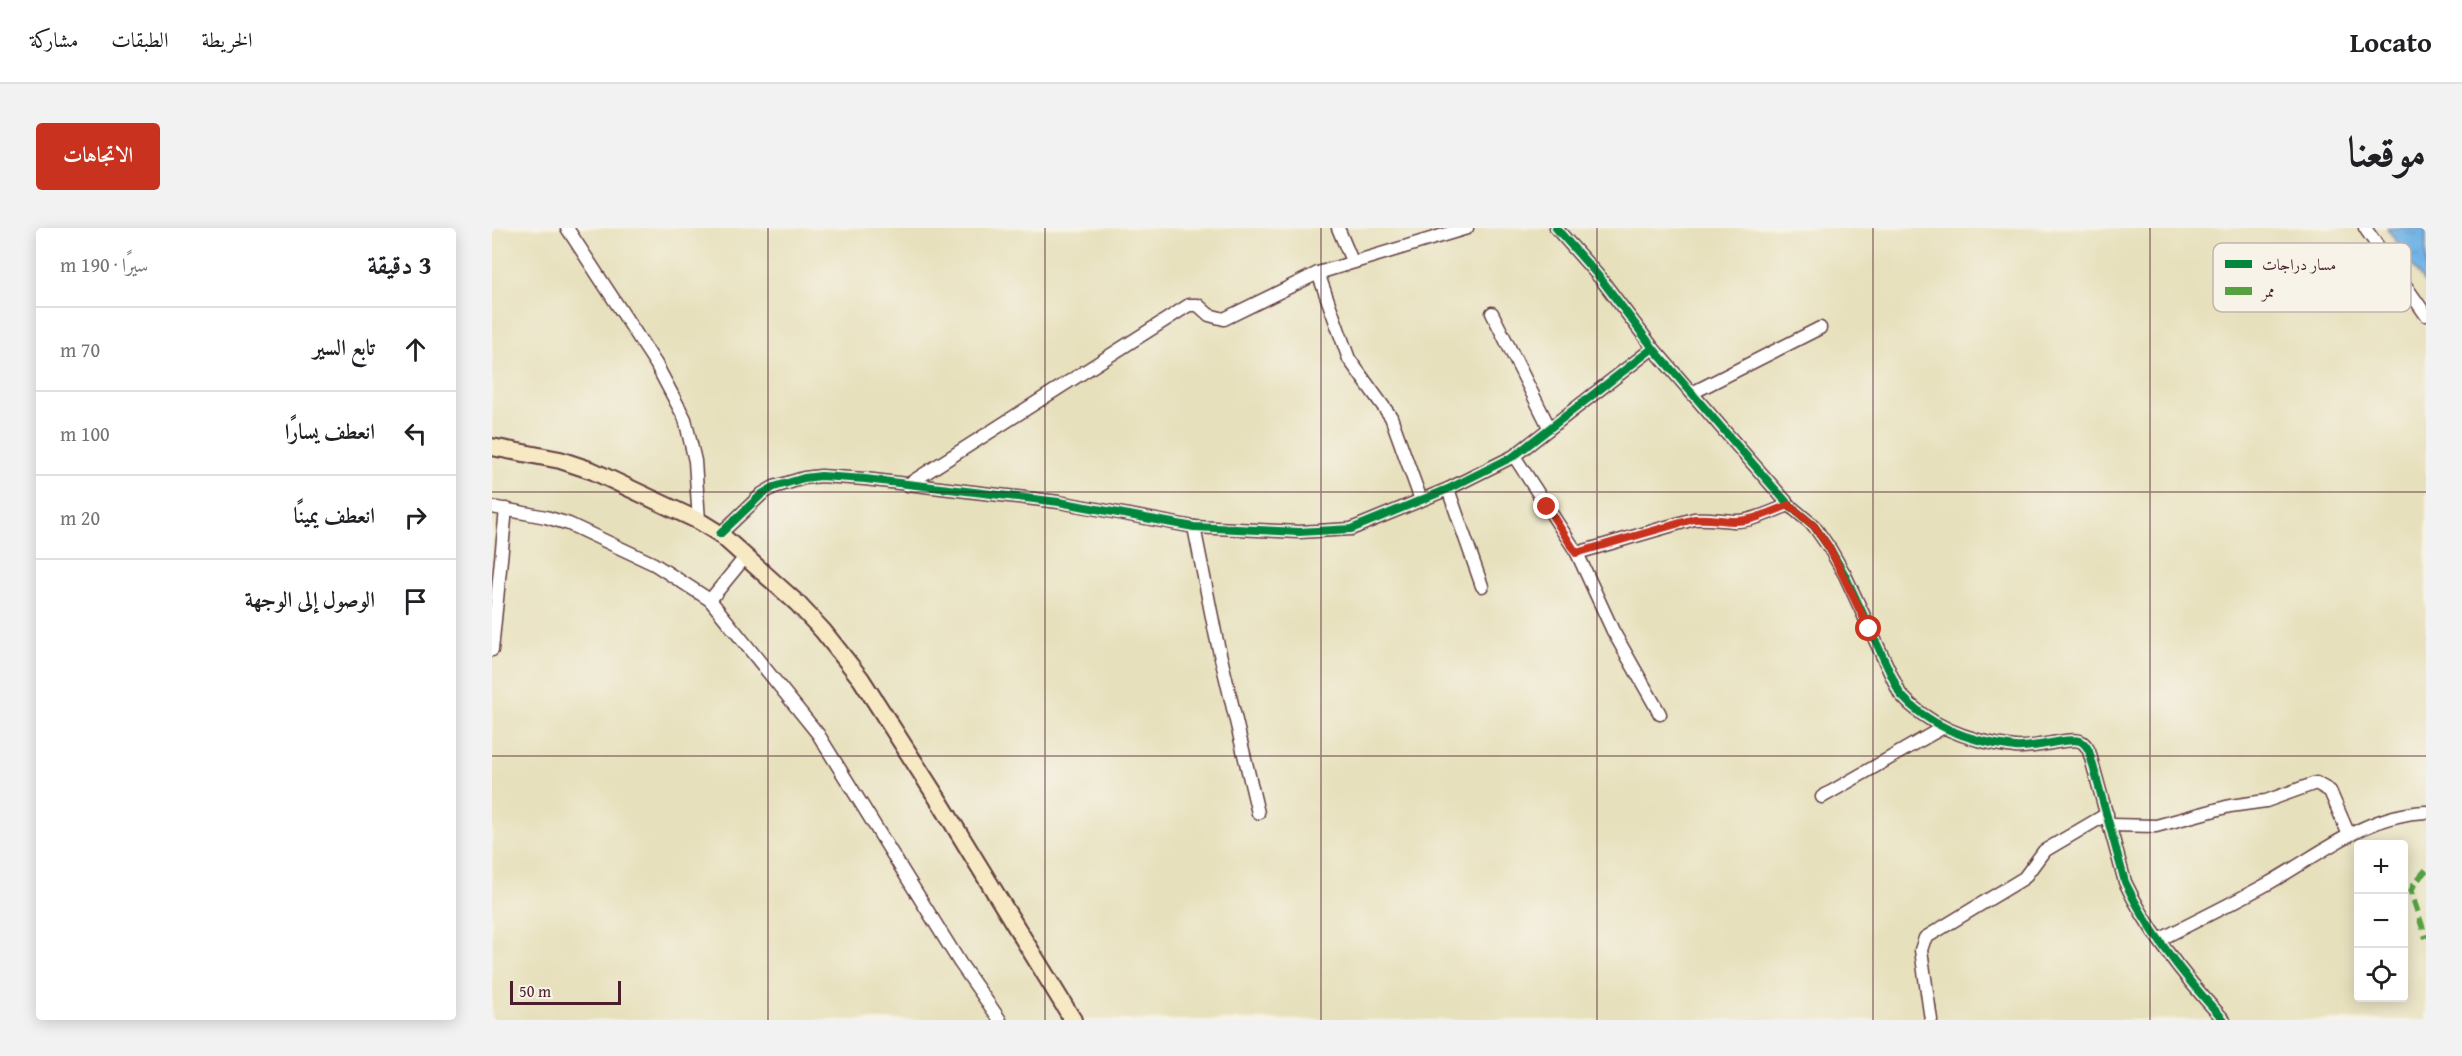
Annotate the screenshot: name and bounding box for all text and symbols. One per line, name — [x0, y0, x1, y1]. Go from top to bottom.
text: Locato — [2350, 21, 2432, 62]
text: مشاركة — [30, 24, 78, 55]
text: الطبقات — [111, 24, 168, 55]
text: الخريطة — [201, 24, 253, 55]
text: موقعنا — [2348, 120, 2426, 181]
button: الاتجاهات — [36, 123, 160, 190]
legend — [2213, 243, 2411, 312]
text: 3 دقيقة — [367, 245, 432, 284]
text: سيرًا · 190 m — [60, 250, 148, 279]
text: مسار دراجات — [2262, 252, 2336, 276]
text: ممر — [2260, 279, 2275, 303]
text: تابع السير — [313, 331, 375, 363]
icon: ahead — [399, 333, 432, 366]
text: 70 m — [60, 335, 100, 364]
text: انعطف يسارًا — [285, 415, 375, 447]
icon: left — [399, 417, 432, 450]
text: 100 m — [60, 419, 110, 448]
route end — [1533, 493, 1559, 519]
text: انعطف يمينًا — [294, 499, 375, 531]
icon: right — [399, 501, 432, 534]
text: 20 m — [60, 503, 100, 532]
text: الوصول إلى الوجهة — [245, 583, 375, 615]
icon: arrive — [399, 585, 432, 618]
route start — [1855, 615, 1881, 641]
map controls — [2354, 840, 2408, 1002]
button: + — [2354, 840, 2408, 894]
button: − — [2354, 894, 2408, 948]
button: locate — [2354, 948, 2408, 1002]
scale bar — [510, 978, 621, 1006]
text: 50 m — [519, 979, 551, 1003]

